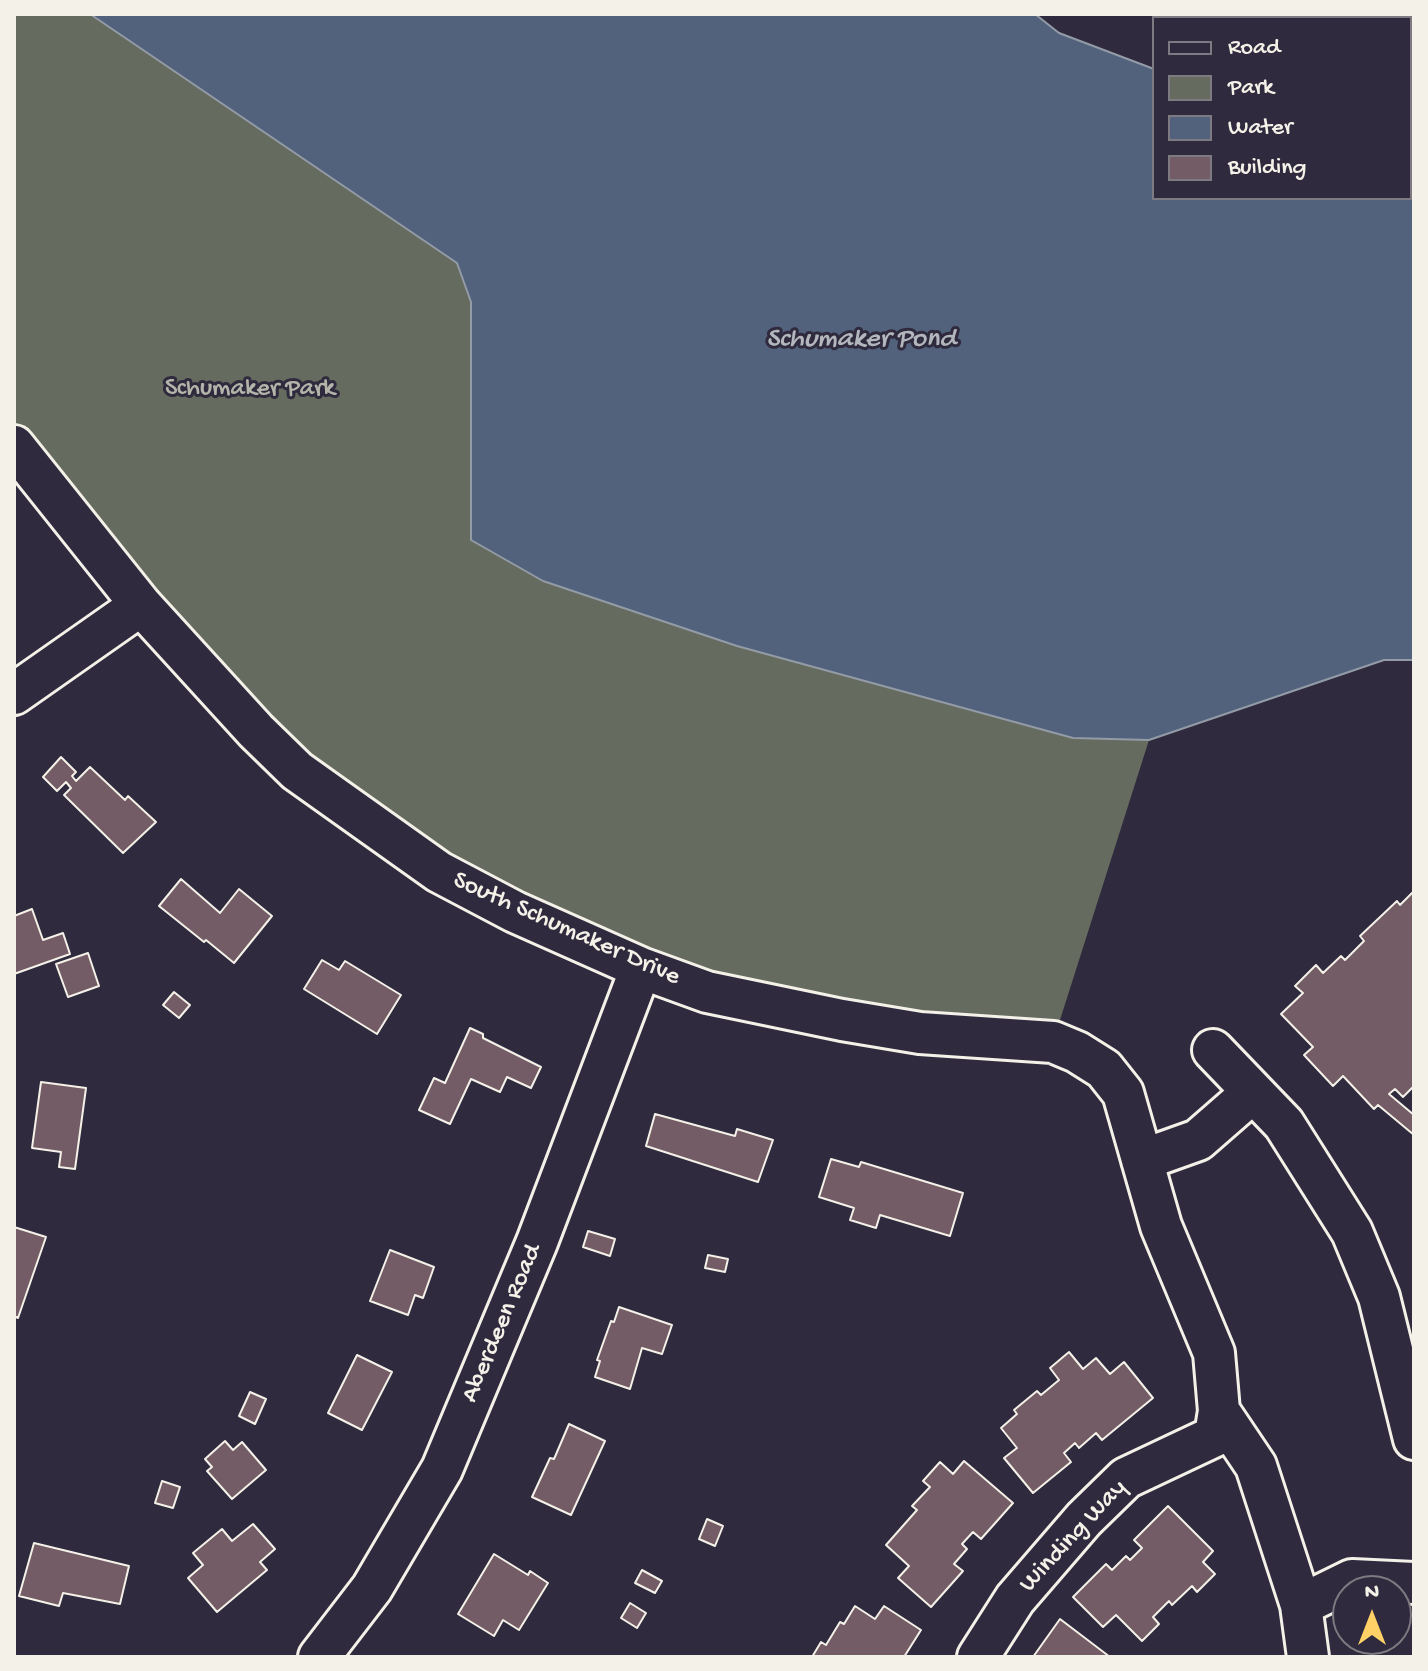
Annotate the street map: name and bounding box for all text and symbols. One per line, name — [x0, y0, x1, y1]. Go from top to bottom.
legend — [1152, 16, 1412, 200]
text: Road — [1228, 34, 1280, 63]
text: Park — [1228, 74, 1274, 103]
text: Water — [1228, 114, 1292, 143]
text: Building — [1228, 154, 1306, 183]
water label: Schumaker Pond — [766, 324, 956, 358]
park label: Schumaker Park — [165, 374, 335, 406]
street label: South Schumaker Drive — [448, 866, 684, 994]
street label: Aberdeen Road — [456, 1240, 550, 1408]
street label: Winding Way — [1014, 1474, 1134, 1600]
north arrow — [1332, 1575, 1412, 1655]
text: N — [1365, 1580, 1379, 1606]

